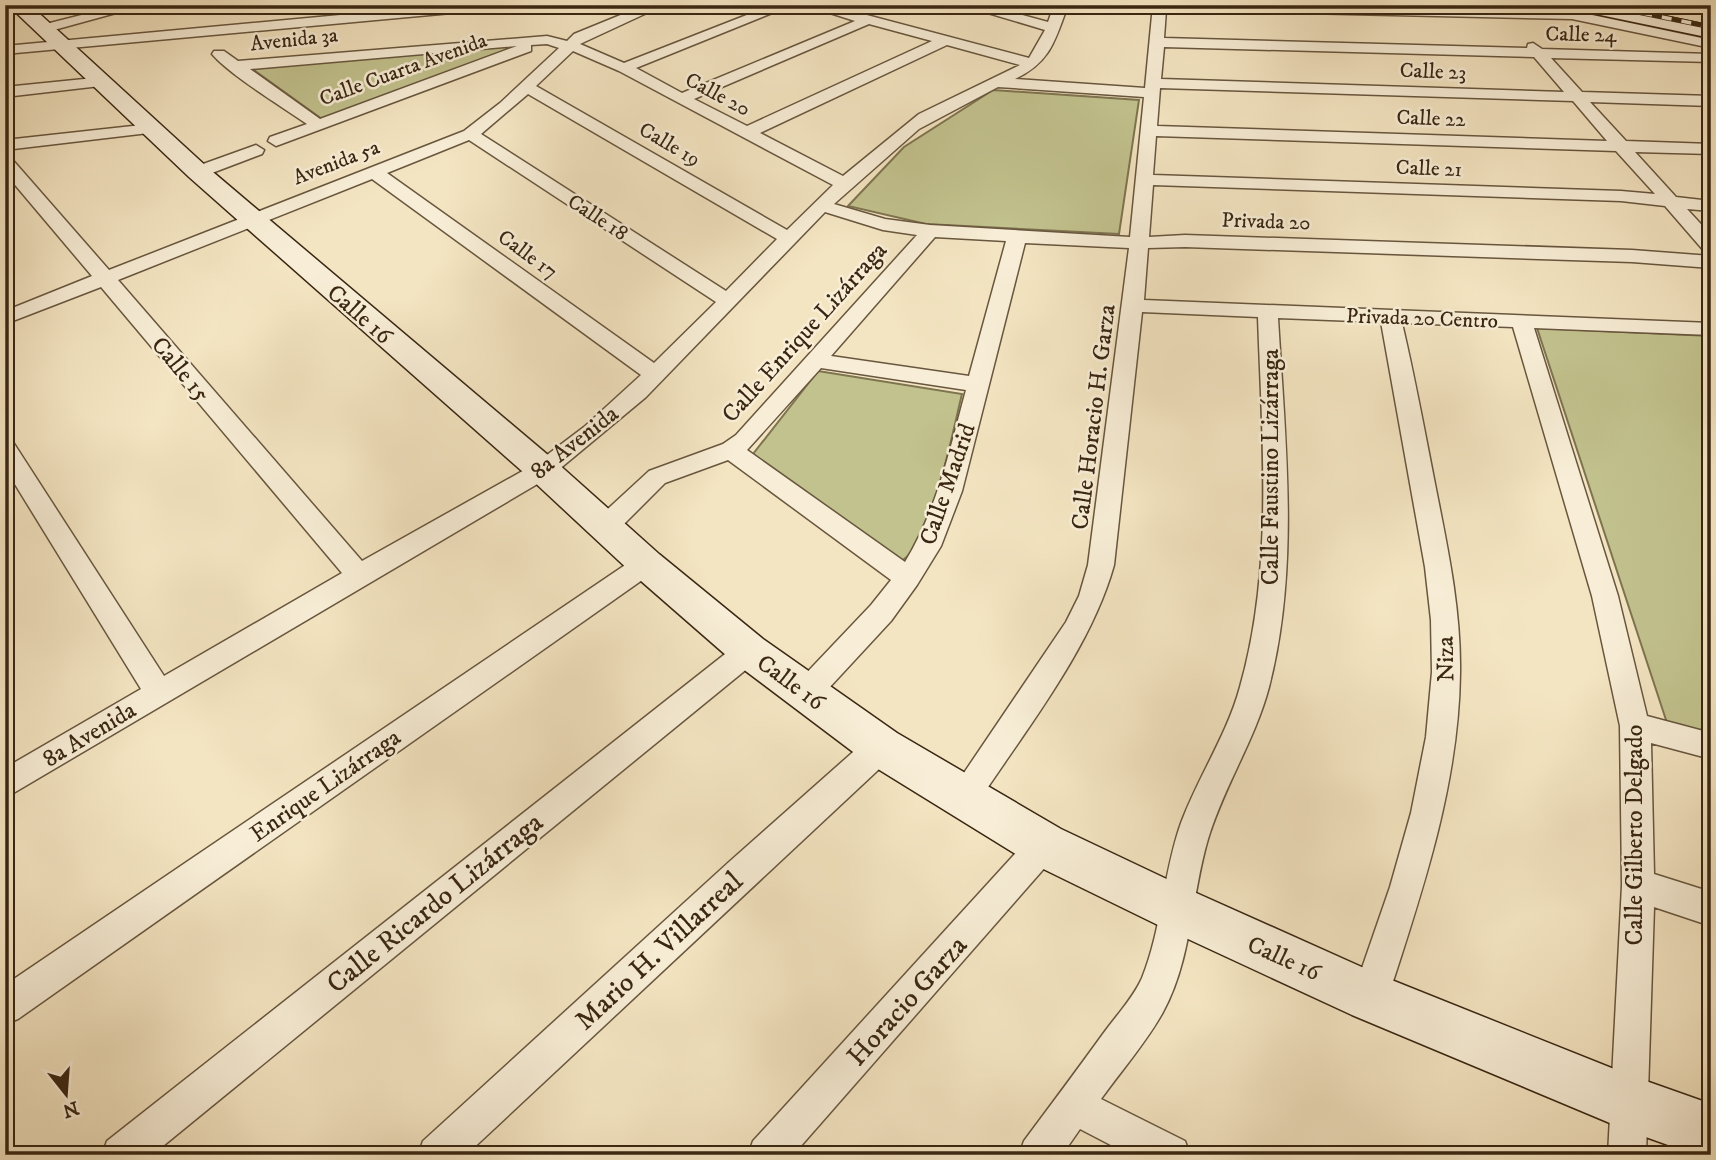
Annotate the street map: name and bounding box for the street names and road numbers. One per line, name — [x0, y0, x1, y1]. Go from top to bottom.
street label: Calle 24 — [1545, 21, 1618, 49]
street label: Avenida 3a — [249, 22, 339, 58]
street label: Calle Cuarta Avenida — [316, 28, 491, 112]
street label: Calle 23 — [1399, 58, 1467, 86]
street label: Calle 20 — [680, 67, 755, 123]
street label: Calle 22 — [1396, 105, 1467, 133]
street label: Calle 19 — [634, 117, 705, 173]
street label: Avenida 5a — [289, 135, 383, 191]
street label: Calle 21 — [1395, 155, 1463, 183]
street label: Calle 18 — [562, 189, 633, 247]
street label: Privada 20 — [1221, 207, 1311, 237]
street label: Calle 17 — [493, 224, 562, 285]
street label: Calle Enrique Lizárraga — [716, 236, 894, 429]
street label: Calle 16 — [321, 278, 399, 352]
street label: Calle Horacio H. Garza — [1065, 302, 1123, 532]
street label: Privada 20 Centro — [1346, 303, 1498, 335]
street label: Calle 15 — [144, 331, 216, 409]
street label: Calle Faustino Lizárraga — [1256, 348, 1286, 585]
street label: 8a Avenida — [525, 399, 625, 486]
street label: Calle Madrid — [913, 419, 983, 549]
street label: Niza — [1431, 635, 1461, 682]
street label: Calle 16 — [751, 648, 832, 718]
street label: 8a Avenida — [37, 695, 142, 774]
street label: Enrique Lizárraga — [244, 722, 407, 849]
street label: Calle Gilberto Delgado — [1620, 725, 1650, 945]
street label: Calle Ricardo Lizárraga — [320, 805, 550, 1001]
street label: Mario H. Villarreal — [568, 864, 751, 1038]
street label: Horacio Garza — [839, 928, 975, 1074]
street label: Calle 16 — [1242, 930, 1326, 989]

